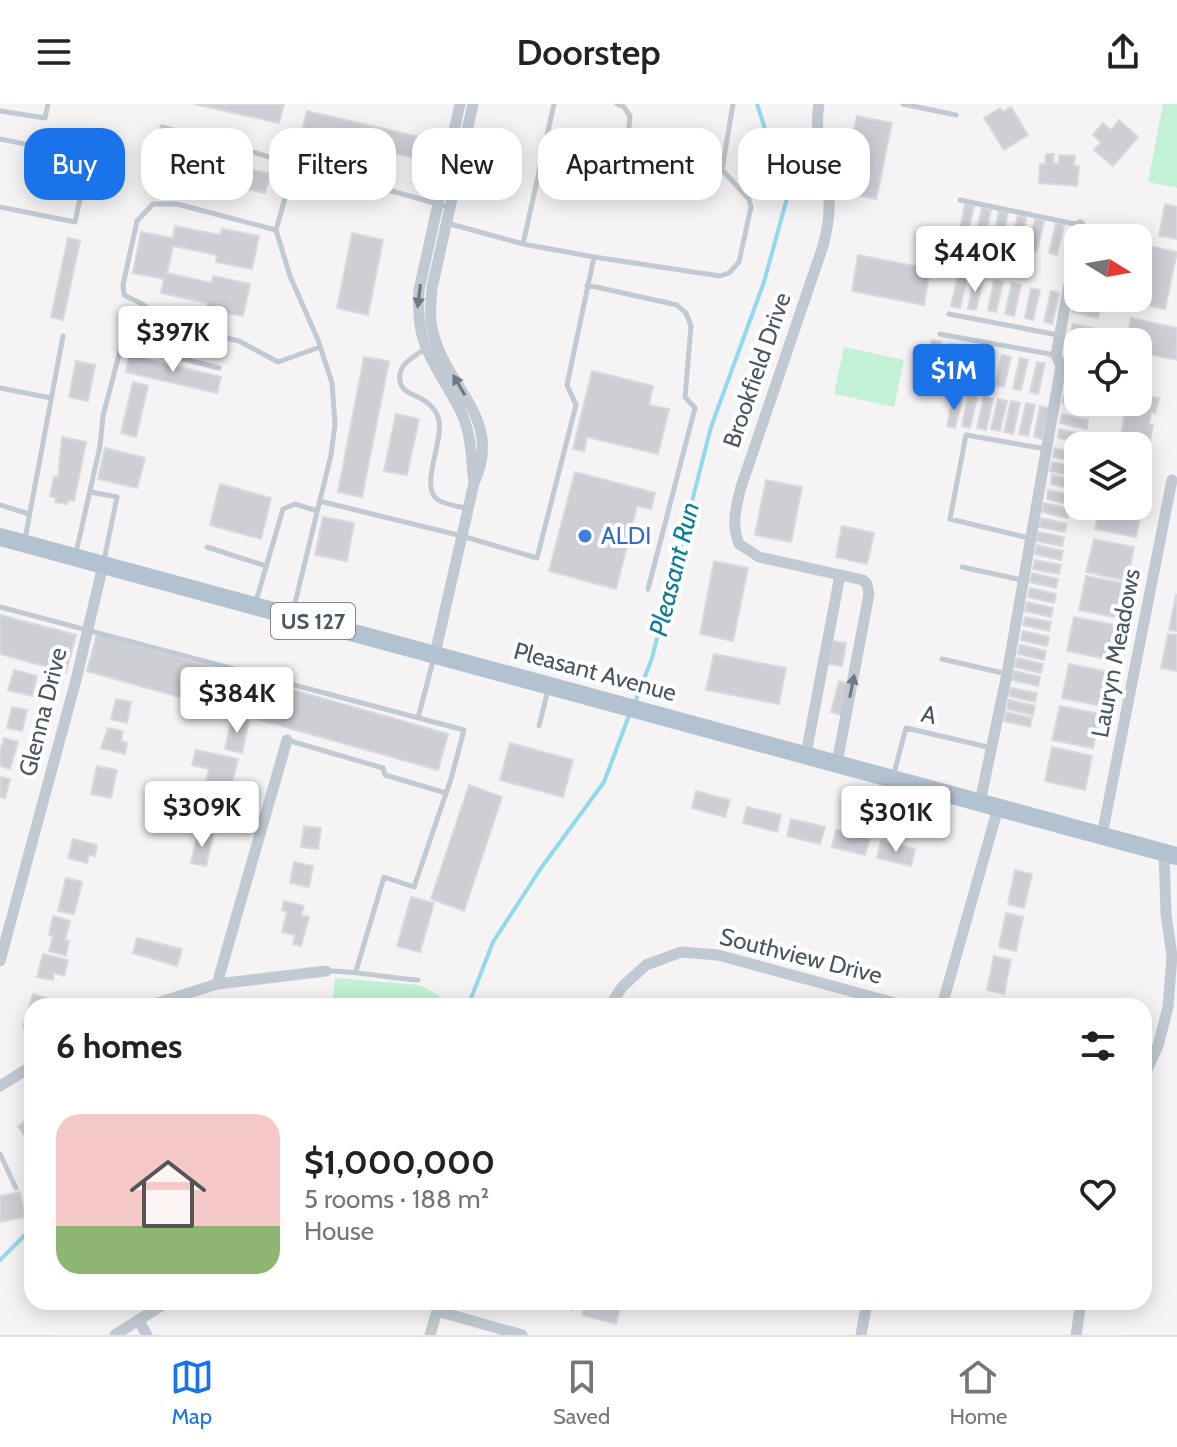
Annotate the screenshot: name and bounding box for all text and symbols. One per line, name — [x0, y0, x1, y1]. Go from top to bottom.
icon: menu — [32, 30, 76, 74]
text: Doorstep — [516, 30, 661, 74]
icon: share — [1101, 30, 1145, 74]
chip: Buy — [24, 128, 125, 200]
chip: Rent — [141, 128, 253, 200]
chip: Filters — [269, 128, 396, 200]
chip: New — [412, 128, 522, 200]
chip: Apartment — [538, 128, 722, 200]
chip: House — [738, 128, 870, 200]
north arrow — [1064, 224, 1152, 312]
map controls — [1064, 224, 1152, 520]
pin: $440K — [919, 226, 1031, 294]
text: $440K — [934, 236, 1016, 268]
one-way arrow — [413, 284, 426, 309]
street label: Brookfield Drive — [716, 289, 797, 451]
pin: $397K — [117, 306, 229, 374]
text: $397K — [136, 316, 210, 348]
button: locate — [1064, 328, 1152, 416]
pin: $1M — [915, 344, 993, 412]
text: $1M — [931, 354, 977, 386]
one-way arrow — [452, 374, 466, 396]
button: layers — [1064, 432, 1152, 520]
water label: Pleasant Run — [642, 499, 706, 639]
place label: ALDI — [601, 521, 651, 550]
marker: ALDI — [576, 527, 594, 545]
street label: Lauryn Meadows — [1085, 566, 1146, 740]
road number: US 127 — [271, 603, 355, 639]
street label: Pleasant Avenue — [511, 636, 680, 707]
street label: Glenna Drive — [13, 645, 72, 779]
pin: $384K — [181, 667, 293, 735]
one-way arrow — [846, 674, 858, 699]
text: $384K — [198, 677, 276, 709]
street label: A — [919, 699, 940, 730]
pin: $309K — [146, 781, 258, 849]
pin: $301K — [840, 786, 952, 854]
text: $309K — [163, 791, 241, 823]
text: $301K — [859, 796, 933, 828]
street label: Southview Drive — [717, 921, 885, 990]
icon: filters — [1076, 1024, 1120, 1068]
text: 6 homes — [56, 1025, 182, 1067]
text: $1,000,000 — [304, 1141, 495, 1183]
icon: home — [120, 1146, 216, 1242]
icon: heart — [1076, 1172, 1120, 1216]
text: 5 rooms · 188 m² — [304, 1183, 489, 1215]
text: House — [304, 1215, 374, 1247]
tab: Map — [170, 1355, 214, 1430]
tab: Saved — [553, 1355, 610, 1430]
tab: Home — [949, 1355, 1007, 1430]

